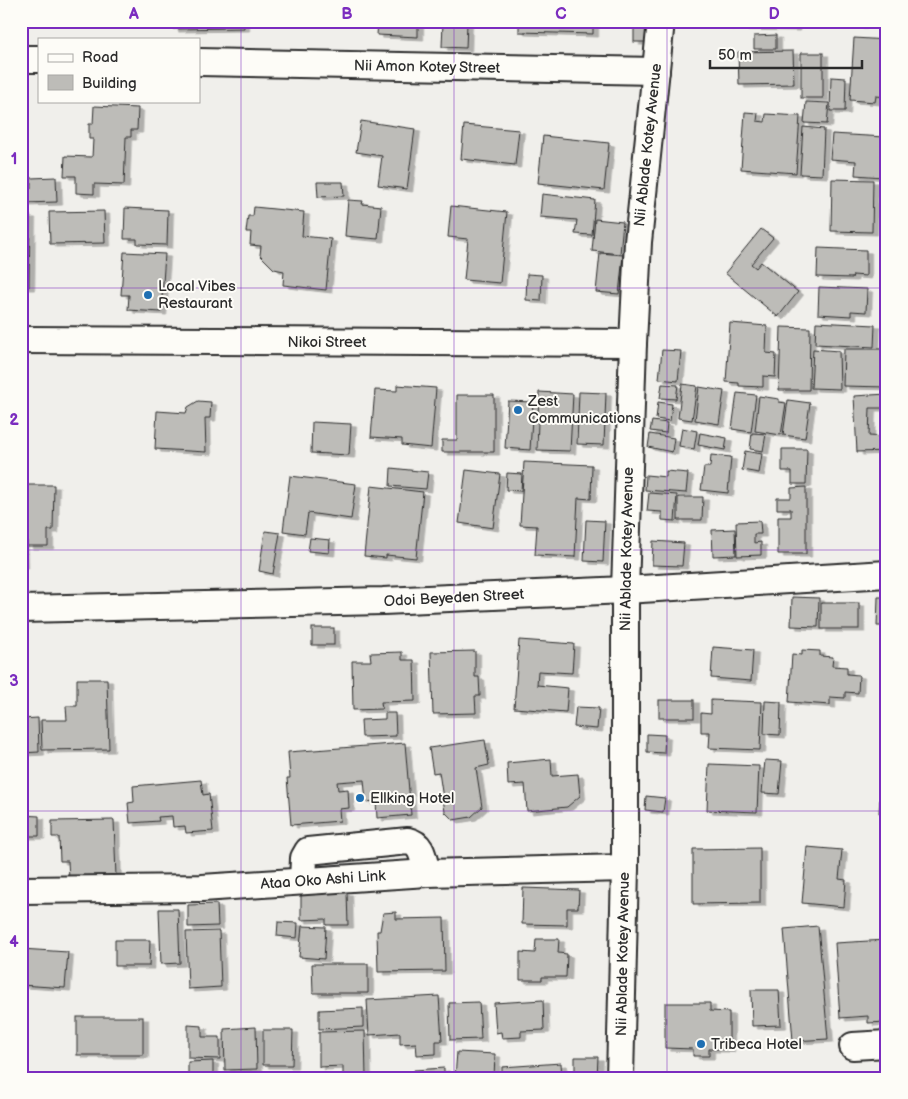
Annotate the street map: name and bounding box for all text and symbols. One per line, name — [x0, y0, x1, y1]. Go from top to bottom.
text: A — [128, 5, 139, 24]
text: B — [341, 5, 353, 24]
text: C — [555, 5, 567, 24]
text: D — [768, 5, 780, 24]
legend — [38, 38, 200, 102]
scale bar — [710, 38, 863, 70]
text: 50 m — [718, 46, 752, 65]
text: Road — [82, 48, 118, 67]
street label: Nii Amon Kotey Street — [354, 56, 501, 78]
street label: Nii Ablade Kotey Avenue — [630, 62, 666, 228]
text: Building — [82, 74, 137, 93]
text: 1 — [11, 150, 17, 169]
place label: Local Vibes Restaurant — [158, 277, 236, 313]
marker: Local Vibes Restaurant — [142, 289, 154, 301]
street label: Nikoi Street — [288, 333, 367, 352]
place label: Zest Communications — [527, 392, 642, 428]
marker: Zest Communications — [512, 404, 524, 416]
text: 2 — [9, 411, 19, 430]
street label: Nii Ablade Kotey Avenue — [616, 467, 638, 631]
street label: Odoi Beyeden Street — [383, 585, 525, 611]
text: 3 — [9, 672, 19, 691]
place label: Ellking Hotel — [370, 789, 454, 808]
marker: Ellking Hotel — [354, 792, 366, 804]
street label: Ataa Oko Ashi Link — [260, 866, 387, 894]
street label: Nii Ablade Kotey Avenue — [612, 872, 634, 1036]
text: 4 — [9, 933, 19, 952]
place label: Tribeca Hotel — [711, 1035, 802, 1054]
marker: Tribeca Hotel — [695, 1038, 707, 1050]

